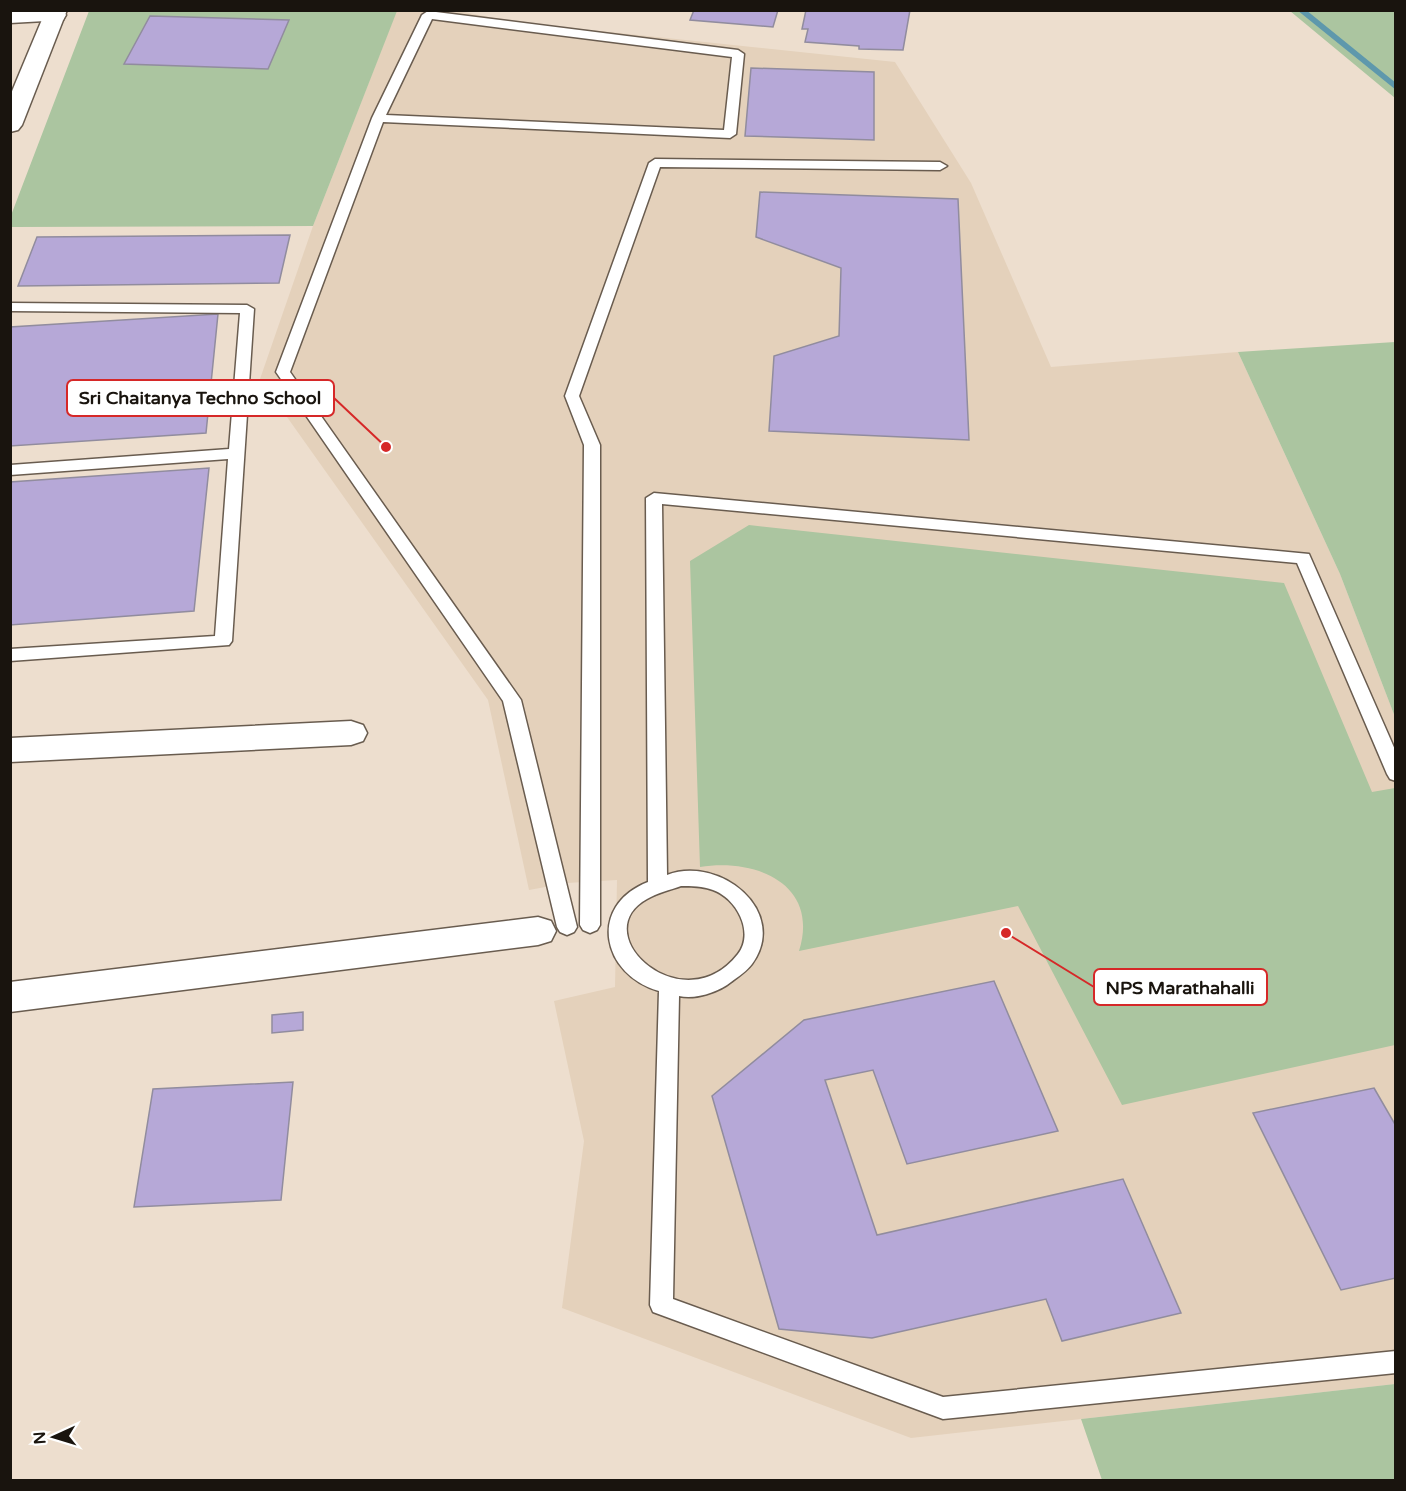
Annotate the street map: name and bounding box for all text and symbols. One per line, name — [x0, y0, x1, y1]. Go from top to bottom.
callout: Sri Chaitanya Techno School — [67, 380, 334, 416]
text: Sri Chaitanya Techno School — [79, 387, 321, 409]
callout: NPS Marathahalli — [1094, 969, 1267, 1005]
text: NPS Marathahalli — [1105, 977, 1255, 999]
north arrow — [24, 1407, 84, 1467]
text: N — [30, 1431, 50, 1445]

